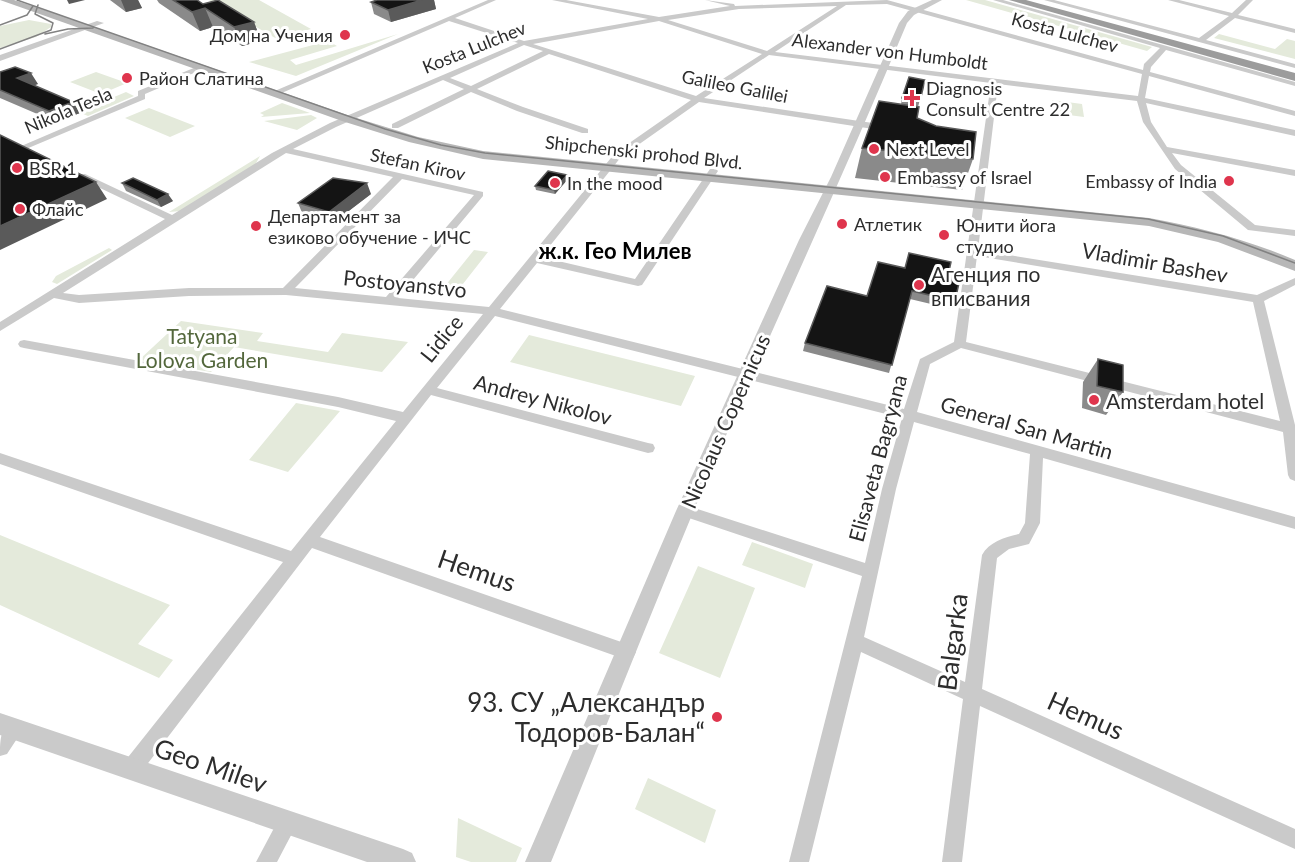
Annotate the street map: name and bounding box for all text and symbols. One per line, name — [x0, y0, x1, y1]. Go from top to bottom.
street label: Kosta Lulchev — [1009, 7, 1121, 57]
street label: Kosta Lulchev — [419, 16, 530, 78]
place label: Дом на Учения — [210, 24, 333, 46]
marker: Дом на Учения — [338, 28, 352, 42]
street label: Alexander von Humboldt — [791, 28, 990, 74]
street label: Galileo Galilei — [680, 65, 790, 107]
place label: Район Слатина — [139, 67, 264, 89]
marker: Район Слатина — [120, 71, 134, 85]
place label: Diagnosis Consult Centre 22 — [926, 77, 1070, 120]
street label: Nikola Tesla — [21, 82, 115, 138]
marker: Diagnosis Consult Centre 22 — [903, 89, 921, 107]
street label: Shipchenski prohod Blvd. — [544, 131, 744, 173]
place label: Next Level — [886, 138, 970, 160]
marker: Next Level — [867, 142, 881, 156]
street label: Stefan Kirov — [368, 143, 468, 185]
place label: BSR 1 — [29, 157, 77, 179]
marker: BSR 1 — [10, 161, 24, 175]
place label: Embassy of Israel — [897, 166, 1032, 188]
marker: Embassy of Israel — [878, 170, 892, 184]
place label: Embassy of India — [1085, 170, 1217, 192]
place label: In the mood — [567, 172, 662, 194]
marker: Embassy of India — [1222, 174, 1236, 188]
marker: In the mood — [548, 176, 562, 190]
place label: Флайс — [32, 198, 84, 220]
marker: Флайс — [13, 202, 27, 216]
place label: Департамент за езиково обучение - ИЧС — [268, 205, 471, 248]
place label: Атлетик — [854, 213, 923, 235]
place label: Юнити йога студио — [956, 214, 1056, 257]
marker: Атлетик — [835, 217, 849, 231]
marker: Департамент за езиково обучение - ИЧС — [249, 219, 263, 233]
marker: Юнити йога студио — [937, 228, 951, 242]
district label: ж.к. Гео Милев — [538, 237, 692, 264]
street label: Vladimir Bashev — [1080, 237, 1230, 287]
place label: Агенция по вписвания — [931, 261, 1041, 310]
street label: Postoyanstvo — [342, 264, 468, 302]
marker: Агенция по вписвания — [912, 278, 926, 292]
street label: Lidice — [414, 309, 468, 367]
park label: Tatyana Lolova Garden — [136, 323, 268, 372]
street label: Nicolaus Copernicus — [675, 330, 775, 512]
street label: Andrey Nikolov — [471, 369, 615, 429]
street label: Elisaveta Bagryana — [843, 372, 911, 544]
place label: Amsterdam hotel — [1106, 388, 1264, 413]
street label: General San Martin — [938, 390, 1116, 464]
marker: Amsterdam hotel — [1087, 393, 1101, 407]
street label: Hemus — [434, 542, 520, 598]
street label: Balgarka — [930, 592, 974, 692]
street label: Hemus — [1043, 684, 1129, 746]
place label: 93. СУ „Александър Тодоров-Балан“ — [467, 686, 705, 748]
marker: 93. СУ „Александър Тодоров-Балан“ — [710, 710, 724, 724]
street label: Geo Milev — [150, 731, 272, 799]

